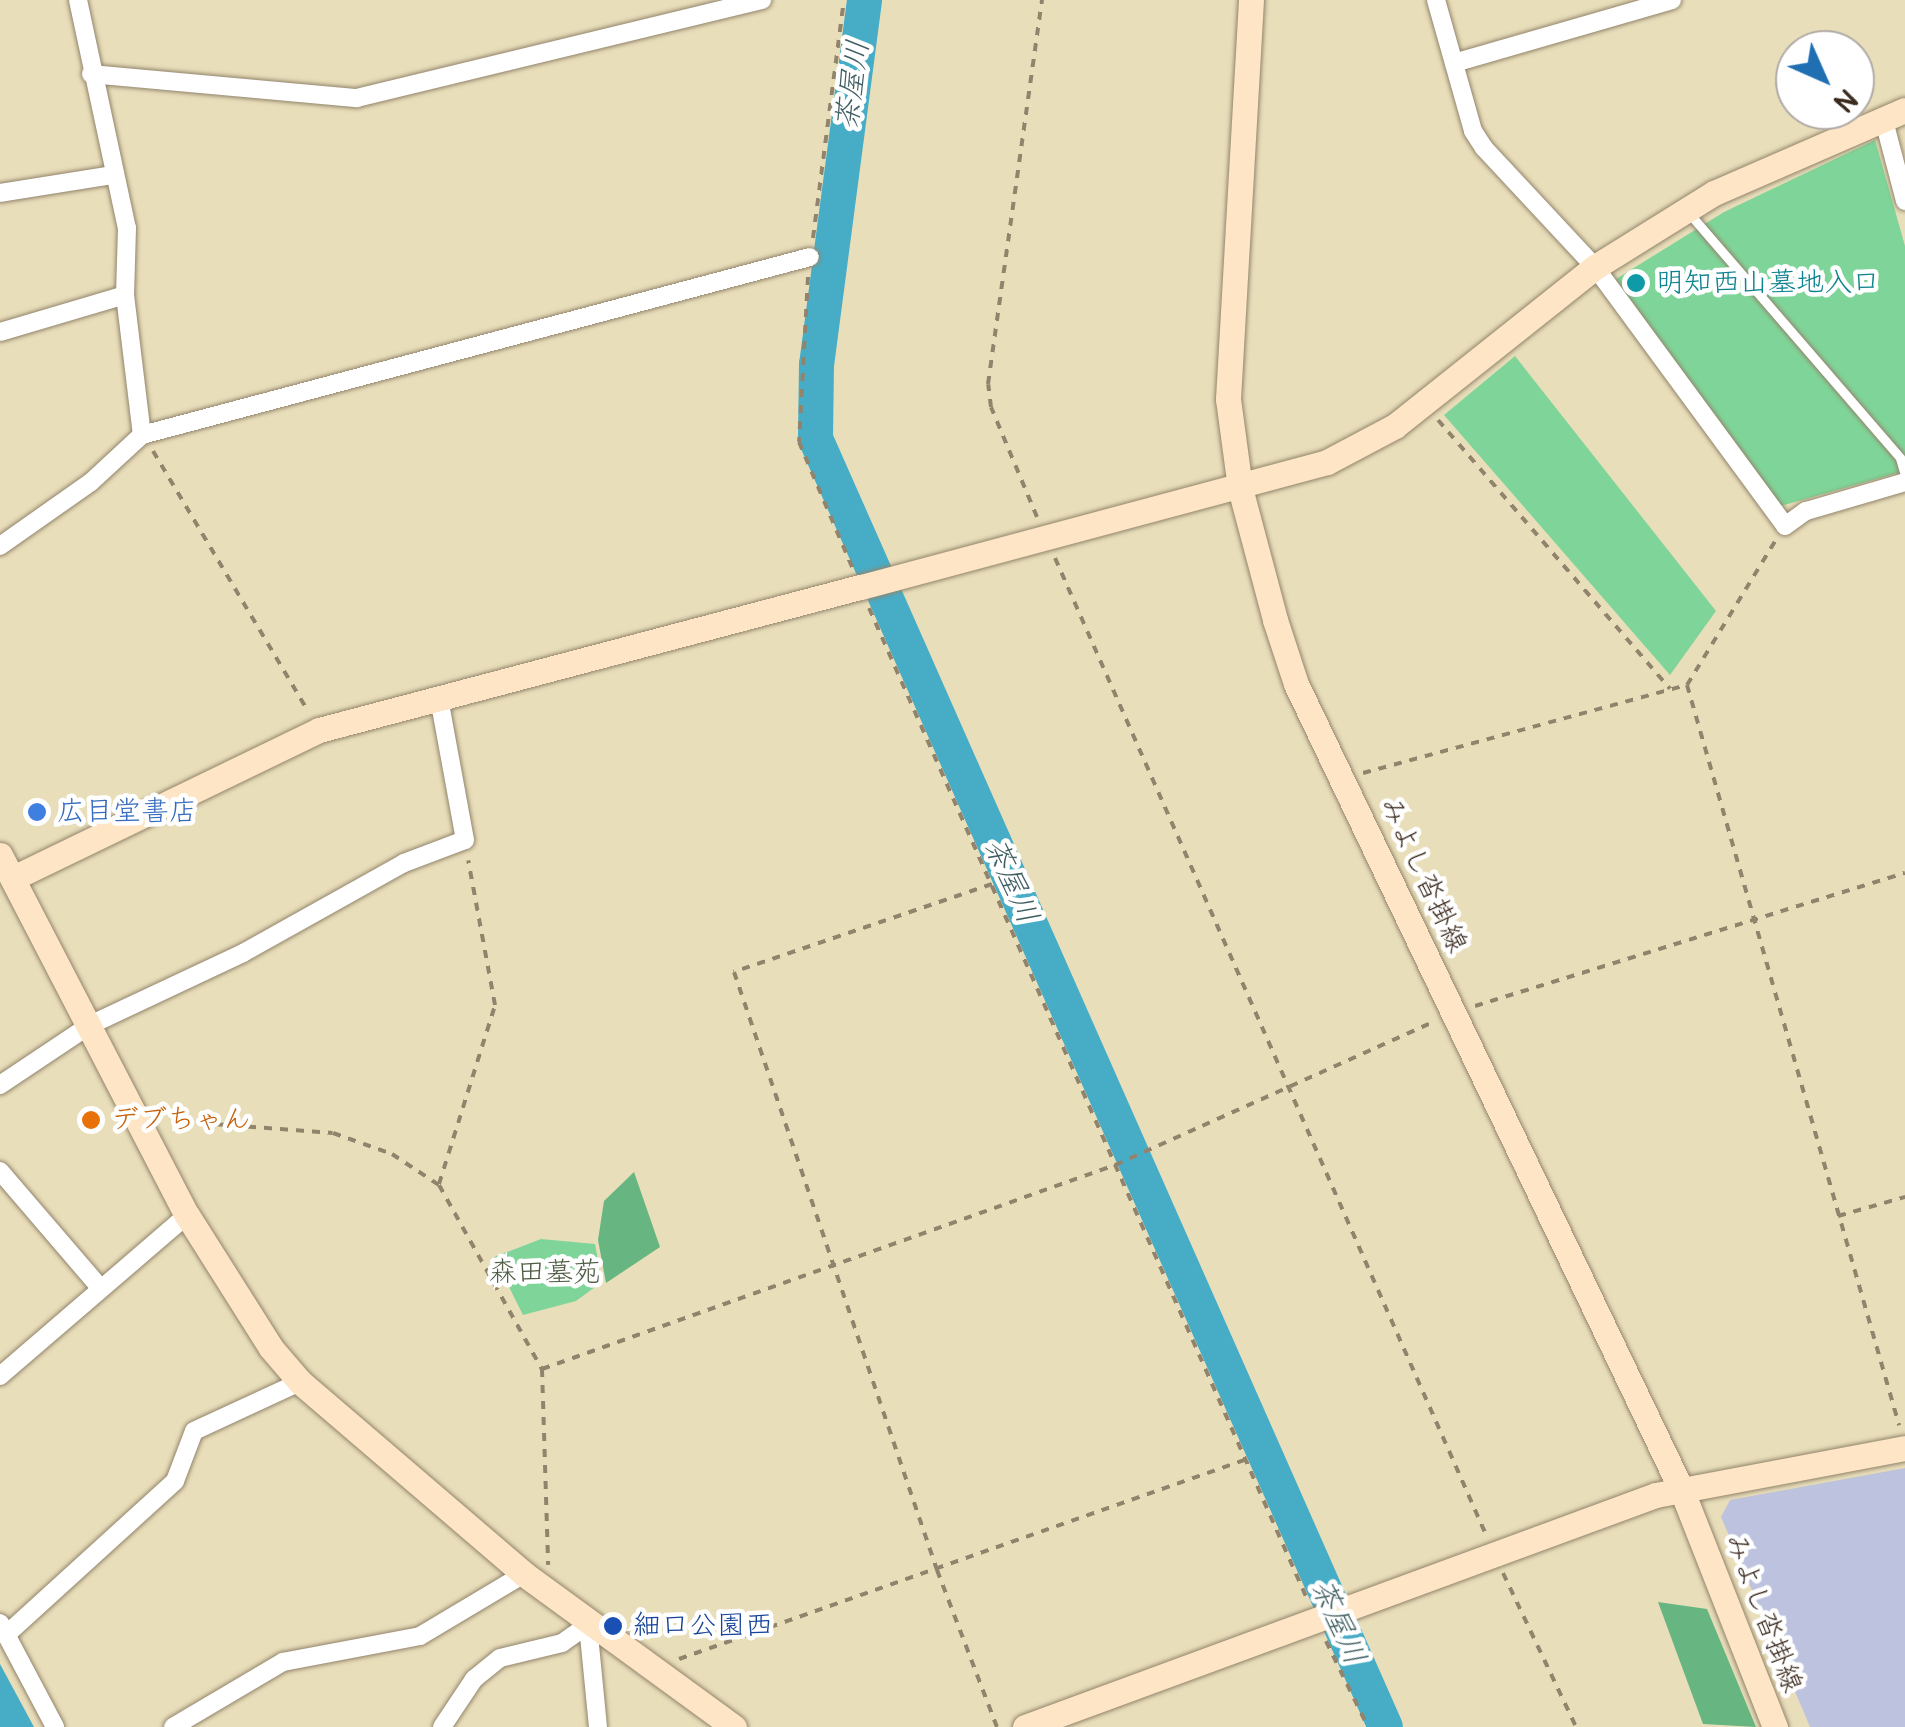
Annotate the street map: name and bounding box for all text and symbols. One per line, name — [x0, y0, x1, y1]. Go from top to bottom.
north arrow — [1775, 30, 1875, 130]
water label: 茶屋川 — [829, 38, 877, 132]
text: N — [1826, 81, 1864, 119]
place label: 明知西山墓地入口 — [1656, 266, 1880, 300]
marker: 明知西山墓地入口 — [1625, 272, 1647, 294]
street label: みよし沓掛線 — [1372, 792, 1474, 958]
place label: 広目堂書店 — [57, 795, 197, 829]
marker: 広目堂書店 — [26, 801, 48, 823]
water label: 茶屋川 — [976, 833, 1046, 929]
place label: デブちゃん — [111, 1103, 251, 1137]
marker: デブちゃん — [80, 1109, 102, 1131]
park label: 森田墓苑 — [489, 1256, 601, 1290]
street label: みよし沓掛線 — [1717, 1529, 1809, 1697]
water label: 茶屋川 — [1303, 1574, 1373, 1670]
place label: 細口公園西 — [633, 1609, 773, 1643]
marker: 細口公園西 — [602, 1615, 624, 1637]

